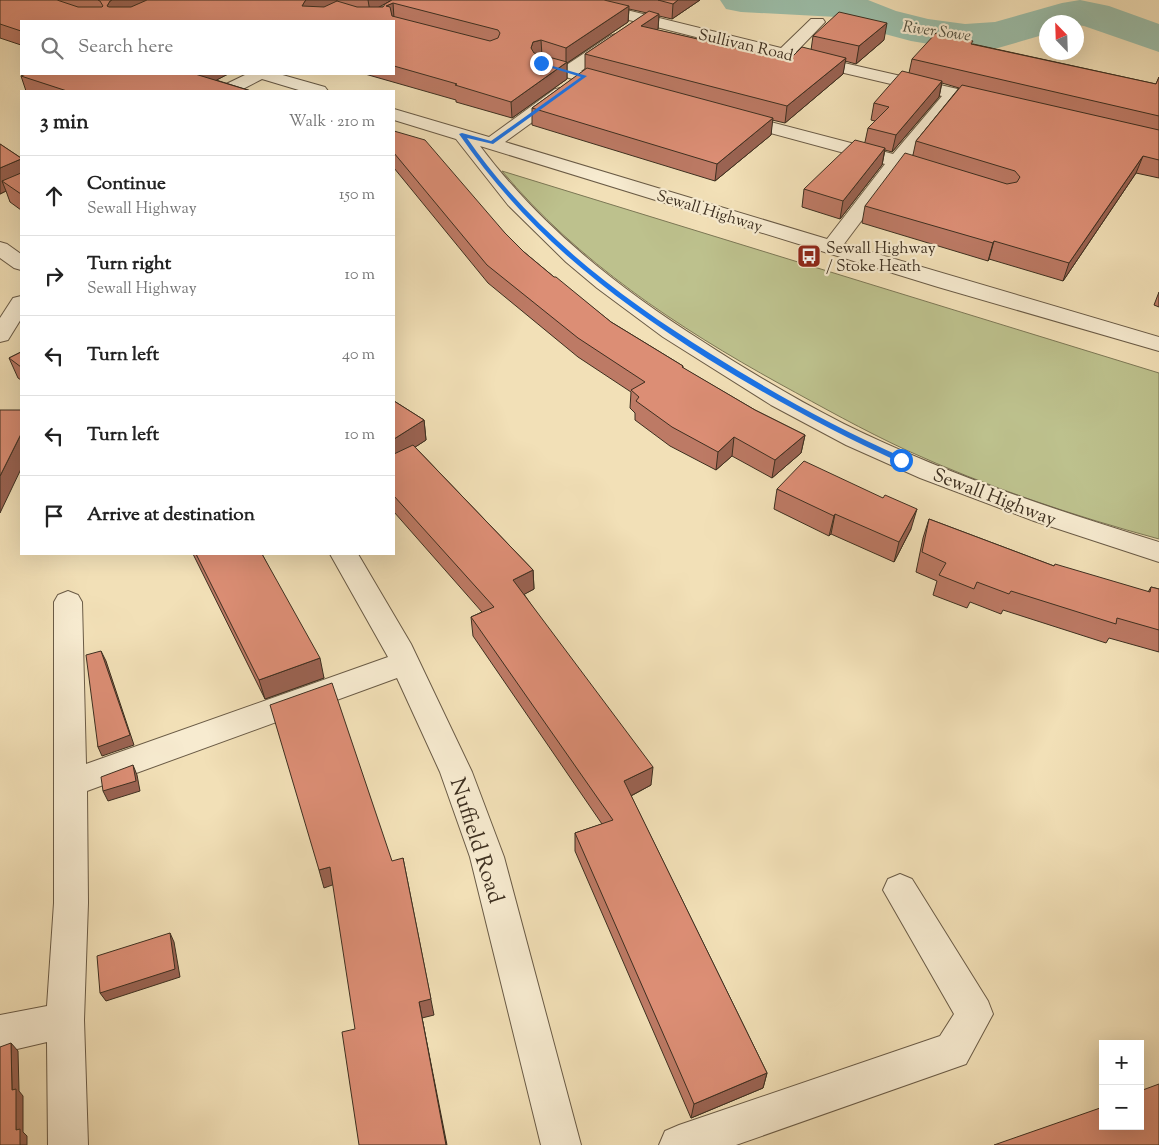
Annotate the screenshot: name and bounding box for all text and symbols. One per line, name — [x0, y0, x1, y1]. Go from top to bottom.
north arrow — [1039, 15, 1084, 60]
water label: River Sowe — [901, 16, 972, 49]
search box — [20, 20, 395, 75]
street label: Sullivan Road — [696, 24, 795, 69]
icon: search — [38, 34, 66, 62]
text: Search here — [78, 34, 173, 61]
route end — [530, 52, 553, 75]
text: 3 min — [40, 108, 89, 138]
text: Walk · 210 m — [289, 111, 375, 134]
text: Continue — [87, 171, 166, 198]
icon: ahead — [40, 182, 68, 210]
text: 150 m — [339, 184, 375, 207]
street label: Sewall Highway — [653, 185, 765, 239]
text: Sewall Highway — [87, 198, 197, 221]
place label: Sewall Highway / Stoke Heath — [826, 238, 936, 279]
bus stop icon: Sewall Highway / Stoke Heath — [796, 243, 822, 269]
text: Turn right — [87, 251, 171, 278]
icon: right — [40, 262, 68, 290]
text: 10 m — [345, 264, 375, 287]
text: Sewall Highway — [87, 278, 197, 301]
icon: left — [40, 342, 68, 370]
text: Turn left — [87, 342, 159, 369]
text: 40 m — [342, 344, 375, 367]
icon: left — [40, 422, 68, 450]
text: Turn left — [87, 422, 159, 449]
text: 10 m — [345, 424, 375, 447]
route start — [890, 449, 913, 472]
street label: Sewall Highway — [928, 462, 1060, 534]
icon: arrive — [40, 502, 68, 530]
text: Arrive at destination — [87, 502, 255, 529]
street label: Nuffield Road — [440, 774, 511, 908]
map controls — [1099, 1040, 1144, 1130]
button: + — [1099, 1040, 1144, 1085]
button: − — [1099, 1085, 1144, 1130]

